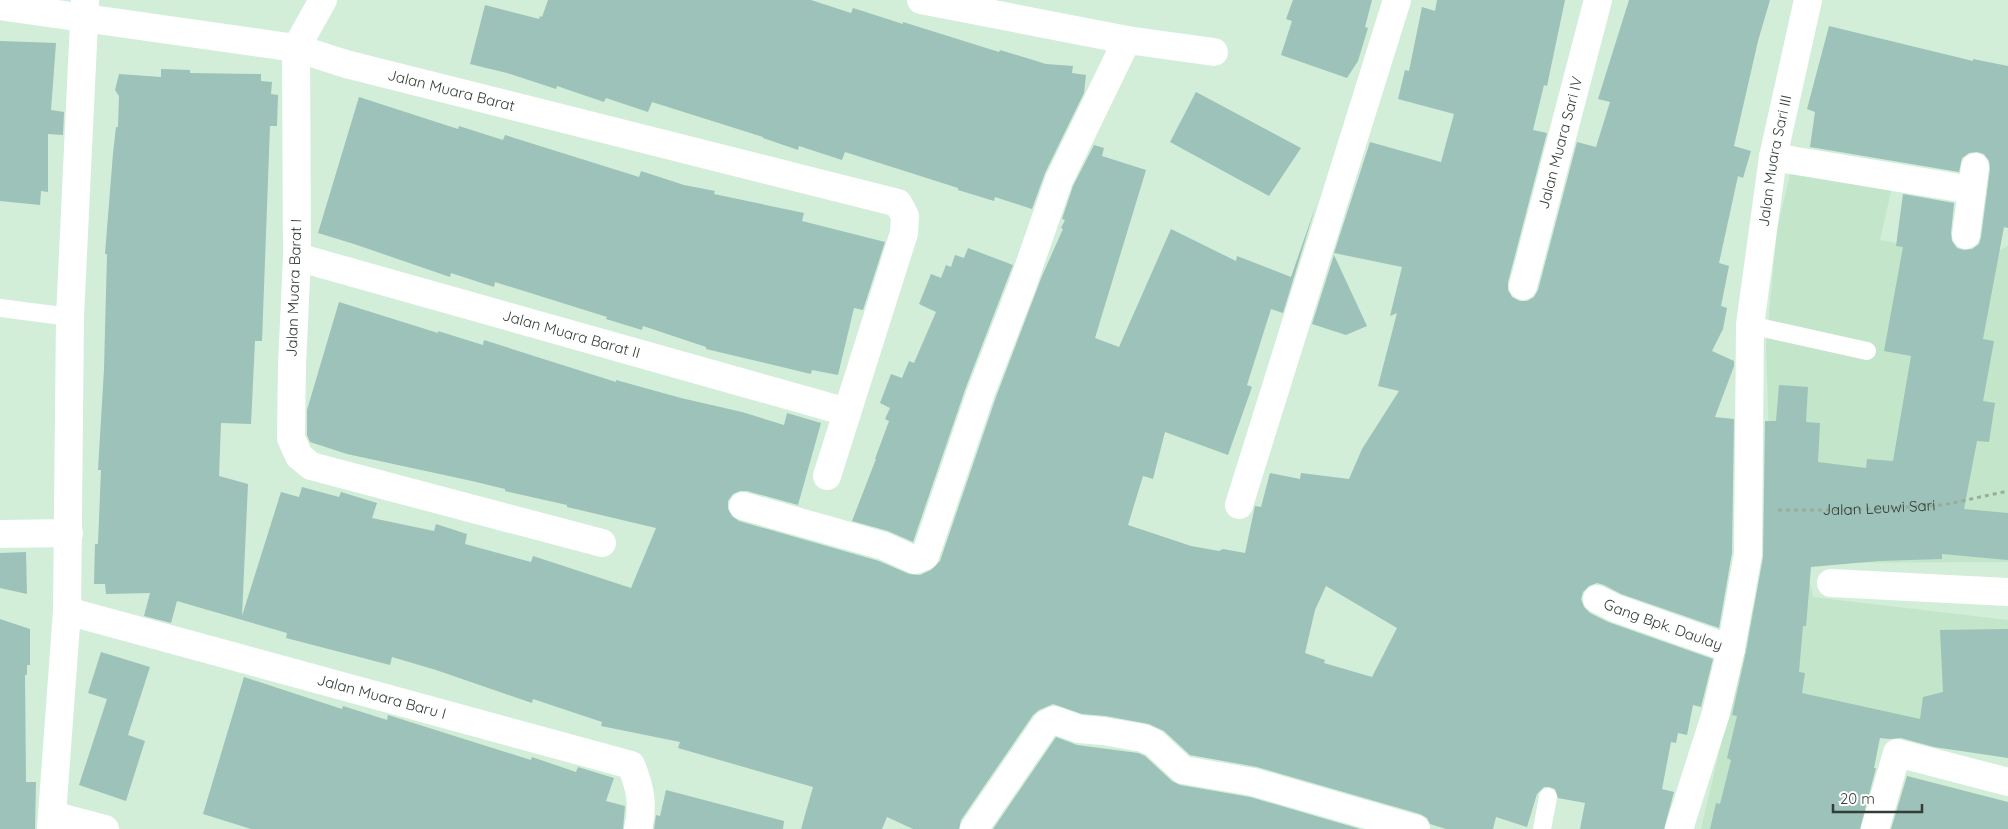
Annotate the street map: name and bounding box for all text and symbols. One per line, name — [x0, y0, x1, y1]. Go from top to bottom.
street label: Jalan Muara Barat — [386, 65, 517, 115]
street label: Jalan Muara Sari IV — [1534, 74, 1587, 211]
street label: Jalan Muara Sari III — [1754, 93, 1796, 228]
street label: Jalan Muara Barat I — [282, 219, 305, 357]
street label: Jalan Muara Barat II — [500, 305, 642, 362]
street label: Jalan Leuwi Sari — [1822, 495, 1936, 519]
street label: Gang Bpk. Daulay — [1601, 594, 1725, 654]
street label: Jalan Muara Baru I — [315, 670, 448, 723]
scale bar — [1833, 782, 1922, 814]
text: 20 m — [1840, 789, 1875, 808]

